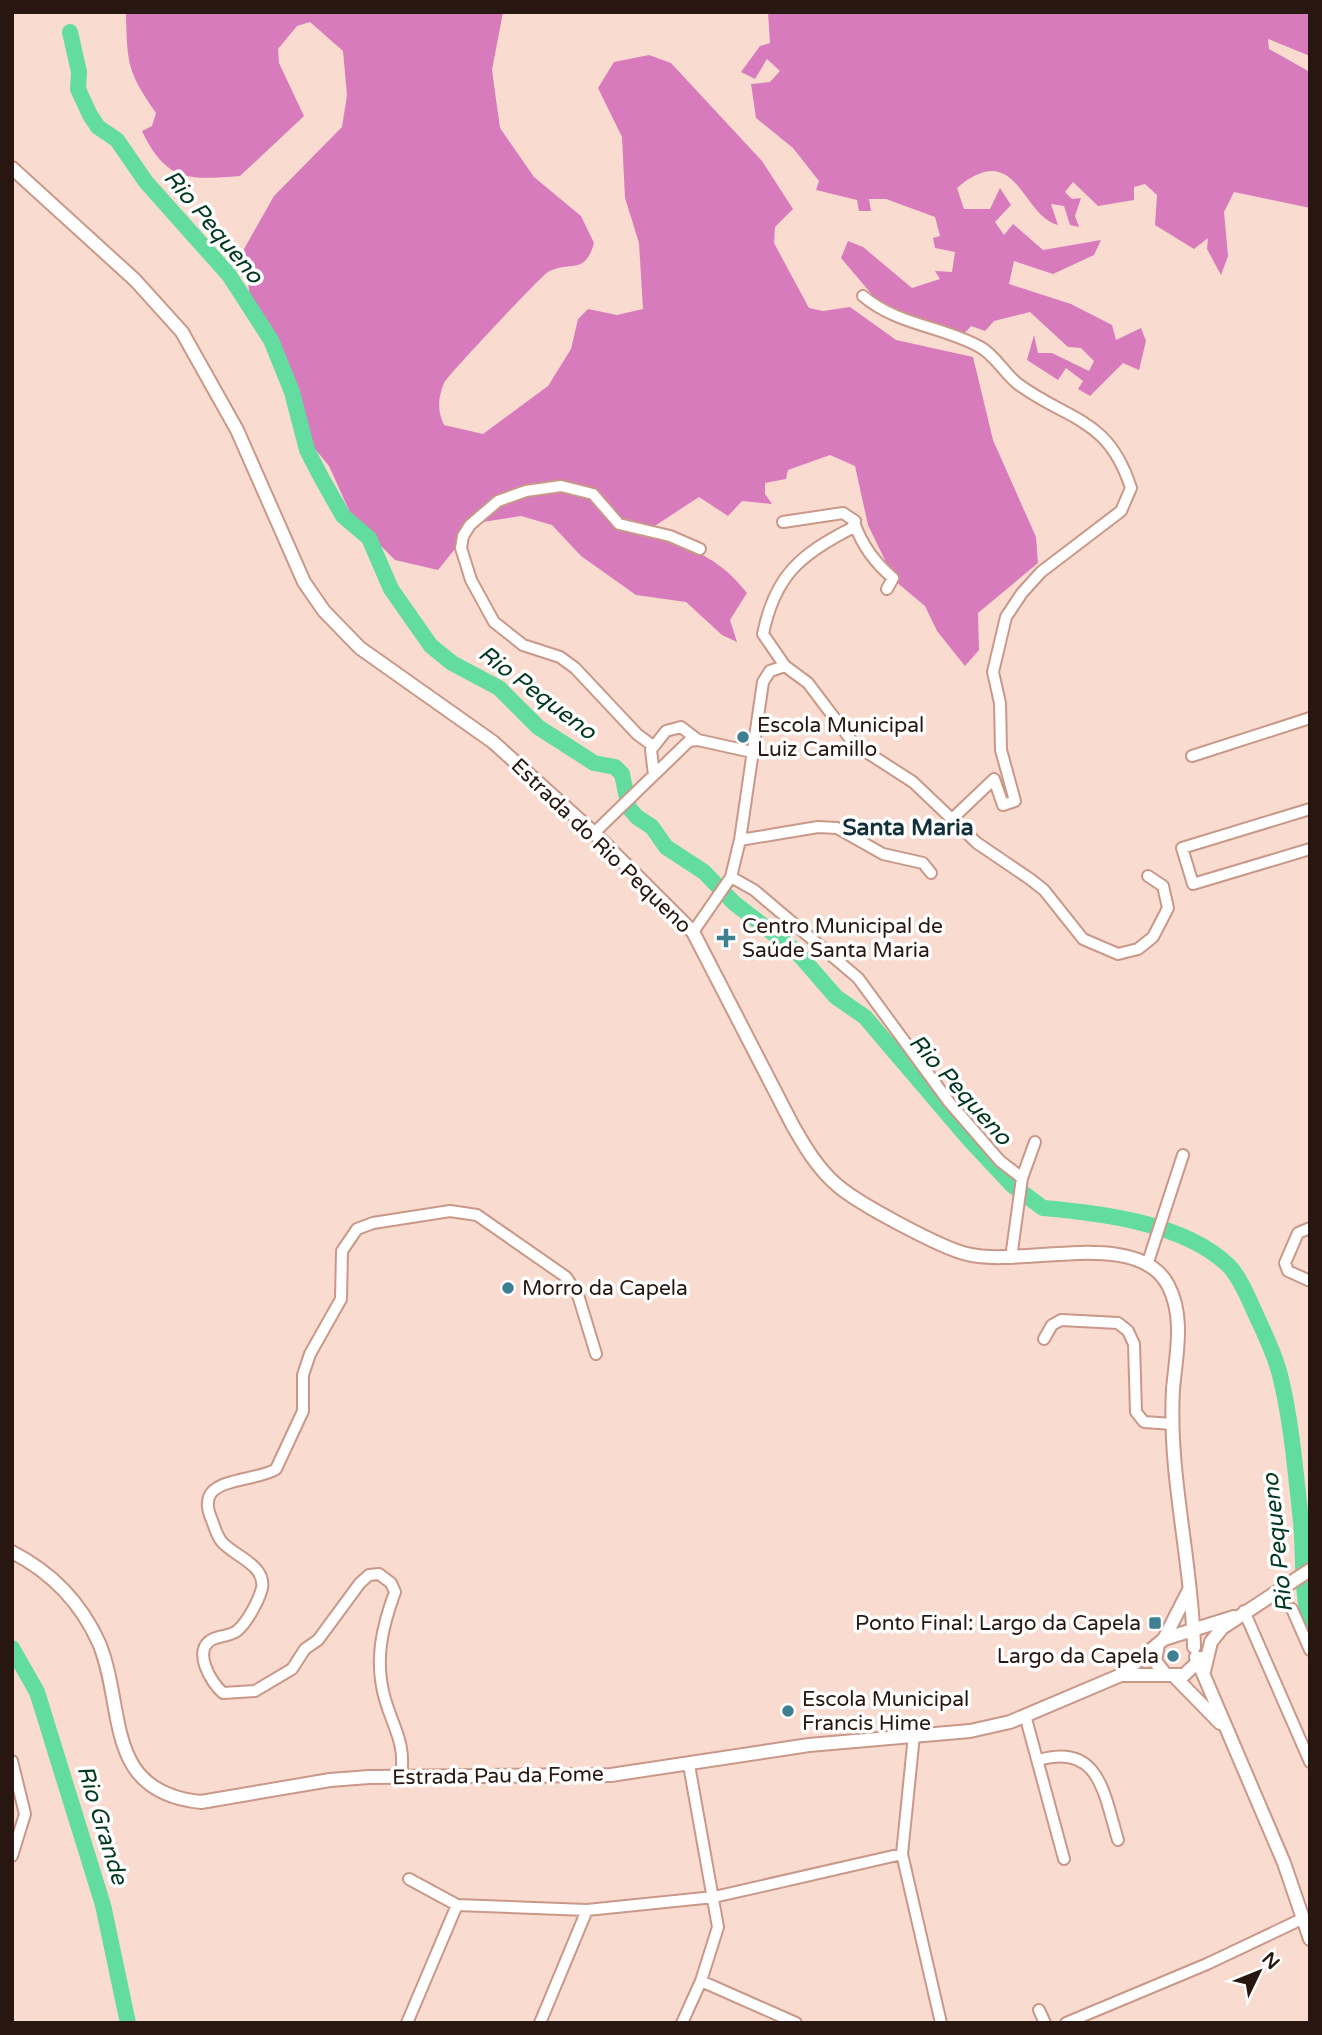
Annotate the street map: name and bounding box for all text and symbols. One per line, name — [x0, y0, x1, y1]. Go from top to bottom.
water label: Rio Pequeno — [157, 164, 269, 290]
water label: Rio Pequeno — [473, 640, 602, 747]
place label: Escola Municipal Luiz Camillo — [757, 713, 924, 762]
marker: Escola Municipal Luiz Camillo — [735, 729, 751, 745]
street label: Estrada do Rio Pequeno — [506, 753, 696, 939]
district label: Santa Maria — [842, 814, 974, 842]
place label: Centro Municipal de Saúde Santa Maria — [742, 914, 943, 963]
marker: Centro Municipal de Saúde Santa Maria — [716, 928, 736, 948]
water label: Rio Pequeno — [903, 1029, 1018, 1152]
place label: Morro da Capela — [522, 1276, 688, 1301]
marker: Morro da Capela — [500, 1280, 516, 1296]
water label: Rio Pequeno — [1257, 1471, 1299, 1614]
place label: Ponto Final: Largo da Capela — [855, 1611, 1141, 1636]
marker: Ponto Final: Largo da Capela — [1147, 1615, 1163, 1631]
place label: Largo da Capela — [997, 1644, 1159, 1669]
marker: Largo da Capela — [1165, 1648, 1181, 1664]
place label: Escola Municipal Francis Hime — [802, 1687, 969, 1736]
marker: Escola Municipal Francis Hime — [780, 1703, 796, 1719]
water label: Rio Grande — [71, 1762, 134, 1890]
street label: Estrada Pau da Fome — [392, 1762, 604, 1790]
north arrow — [1224, 1937, 1294, 2007]
text: N — [1257, 1948, 1284, 1974]

